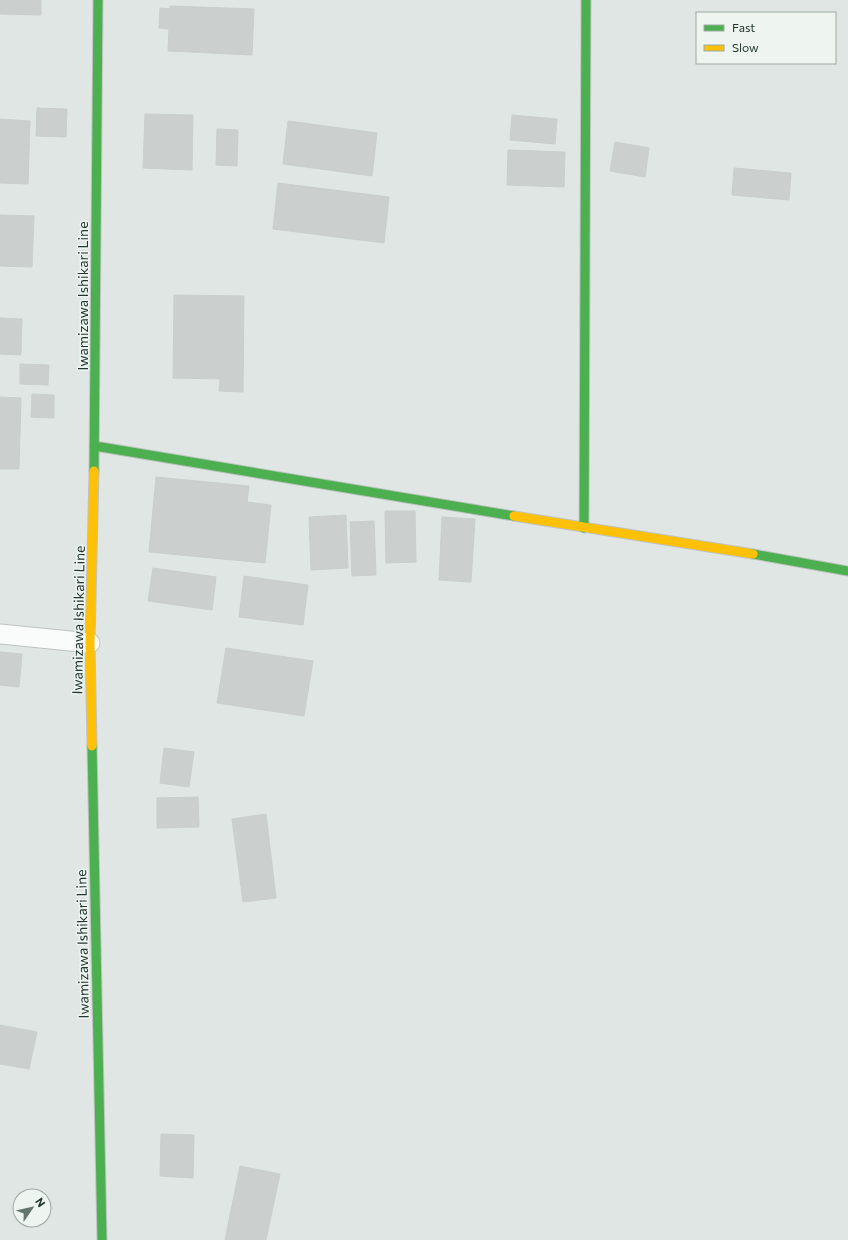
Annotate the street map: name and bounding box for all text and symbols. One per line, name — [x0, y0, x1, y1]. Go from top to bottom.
legend — [696, 12, 836, 64]
text: Fast — [732, 20, 755, 34]
text: Slow — [732, 40, 759, 54]
street label: Iwamizawa Ishikari Line — [74, 221, 91, 371]
street label: Iwamizawa Ishikari Line — [68, 545, 88, 695]
street label: Iwamizawa Ishikari Line — [72, 869, 92, 1019]
north arrow — [12, 1188, 52, 1228]
text: N — [33, 1195, 48, 1209]

